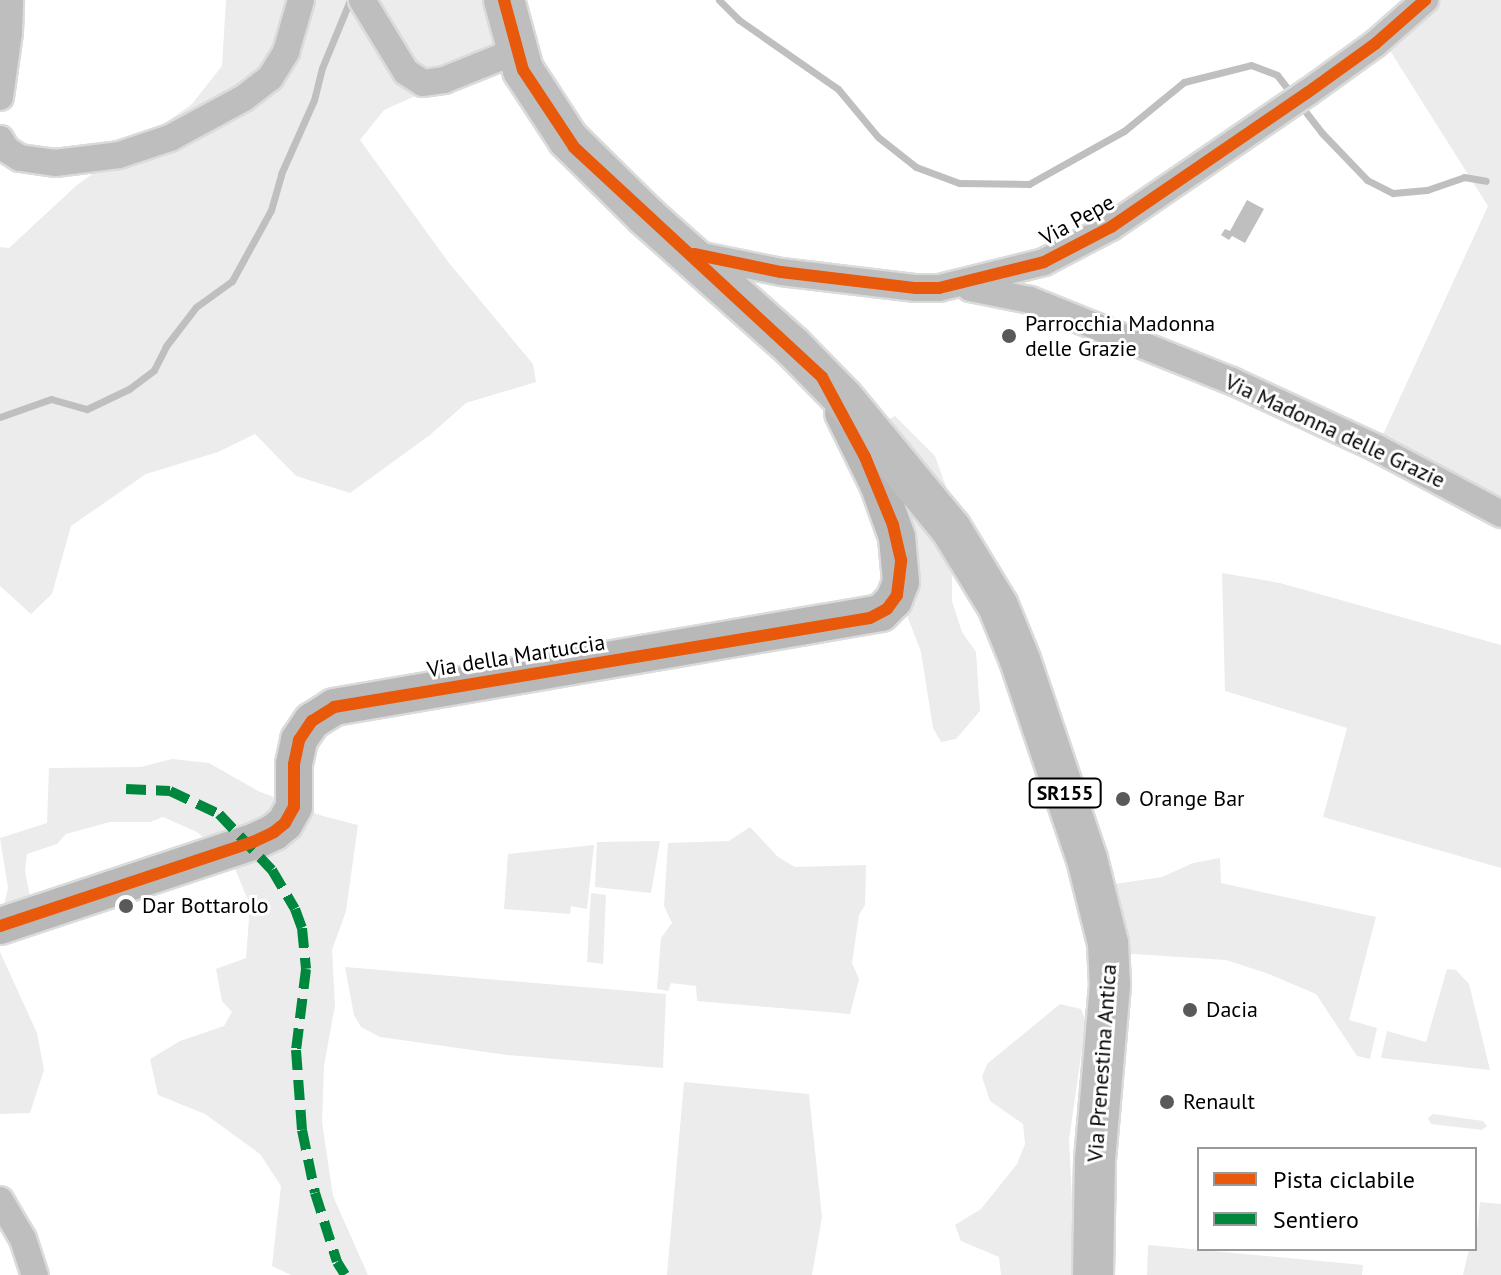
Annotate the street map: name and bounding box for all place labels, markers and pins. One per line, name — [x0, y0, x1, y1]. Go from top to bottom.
place label: Parrocchia Madonna delle Grazie — [1025, 310, 1215, 362]
marker: Parrocchia Madonna delle Grazie — [1000, 327, 1018, 345]
place label: Orange Bar — [1139, 786, 1245, 812]
marker: Orange Bar — [1114, 790, 1132, 808]
place label: Dar Bottarolo — [142, 893, 269, 919]
marker: Dar Bottarolo — [117, 897, 135, 915]
place label: Dacia — [1206, 997, 1258, 1023]
marker: Dacia — [1181, 1001, 1199, 1019]
place label: Renault — [1183, 1089, 1255, 1115]
marker: Renault — [1158, 1093, 1176, 1111]

